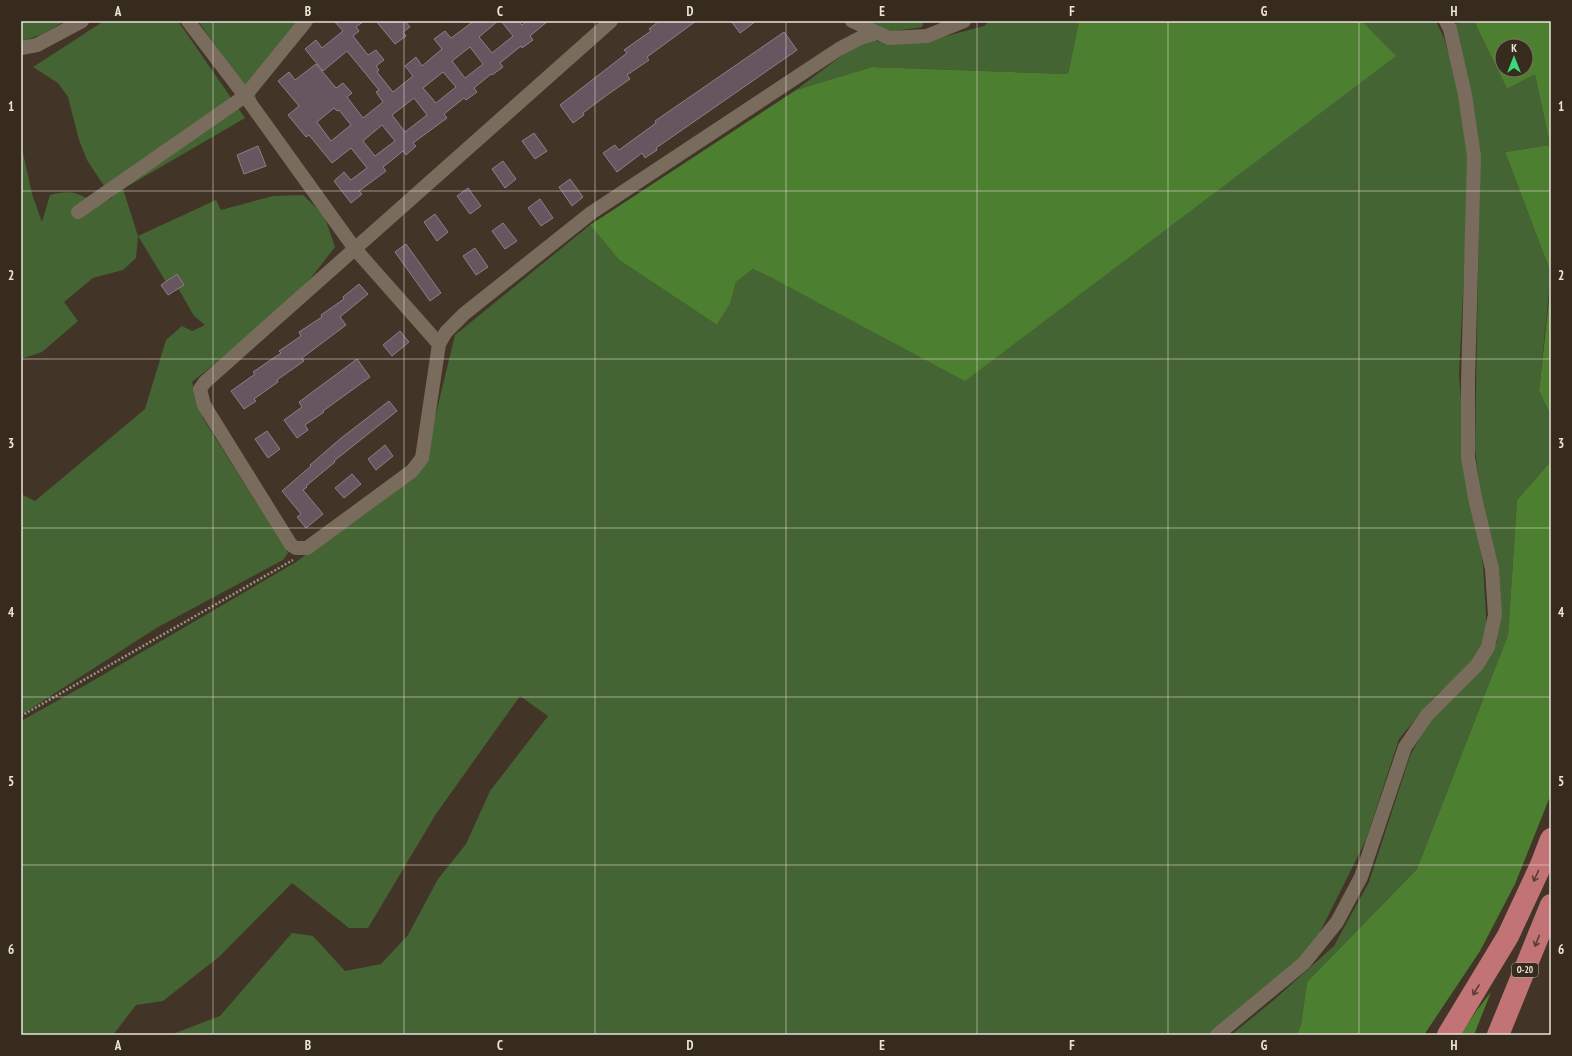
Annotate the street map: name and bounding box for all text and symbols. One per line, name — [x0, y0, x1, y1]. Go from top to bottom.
text: A — [114, 3, 122, 20]
text: B — [305, 3, 311, 20]
text: C — [497, 3, 503, 20]
text: D — [687, 3, 694, 20]
text: E — [879, 3, 885, 20]
text: F — [1069, 3, 1075, 20]
text: G — [1261, 3, 1268, 20]
text: H — [1451, 3, 1458, 20]
north arrow — [1494, 38, 1534, 78]
text: K — [1511, 41, 1517, 55]
text: 1 — [8, 98, 14, 115]
text: 1 — [1558, 98, 1564, 115]
text: 2 — [8, 267, 14, 284]
text: 2 — [1558, 267, 1564, 284]
text: 3 — [8, 435, 14, 452]
text: 3 — [1558, 435, 1564, 452]
text: 4 — [8, 604, 15, 621]
text: 4 — [1558, 604, 1565, 621]
text: 5 — [8, 773, 14, 790]
text: 5 — [1558, 773, 1564, 790]
one-way arrow — [1532, 869, 1539, 881]
one-way arrow — [1533, 934, 1540, 946]
text: 6 — [8, 941, 14, 958]
text: 6 — [1558, 941, 1564, 958]
road number: O-20 — [1512, 963, 1538, 977]
one-way arrow — [1471, 984, 1479, 996]
text: A — [114, 1037, 122, 1054]
text: B — [305, 1037, 311, 1054]
text: C — [497, 1037, 503, 1054]
text: D — [687, 1037, 694, 1054]
text: E — [879, 1037, 885, 1054]
text: F — [1069, 1037, 1075, 1054]
text: G — [1261, 1037, 1268, 1054]
text: H — [1451, 1037, 1458, 1054]

